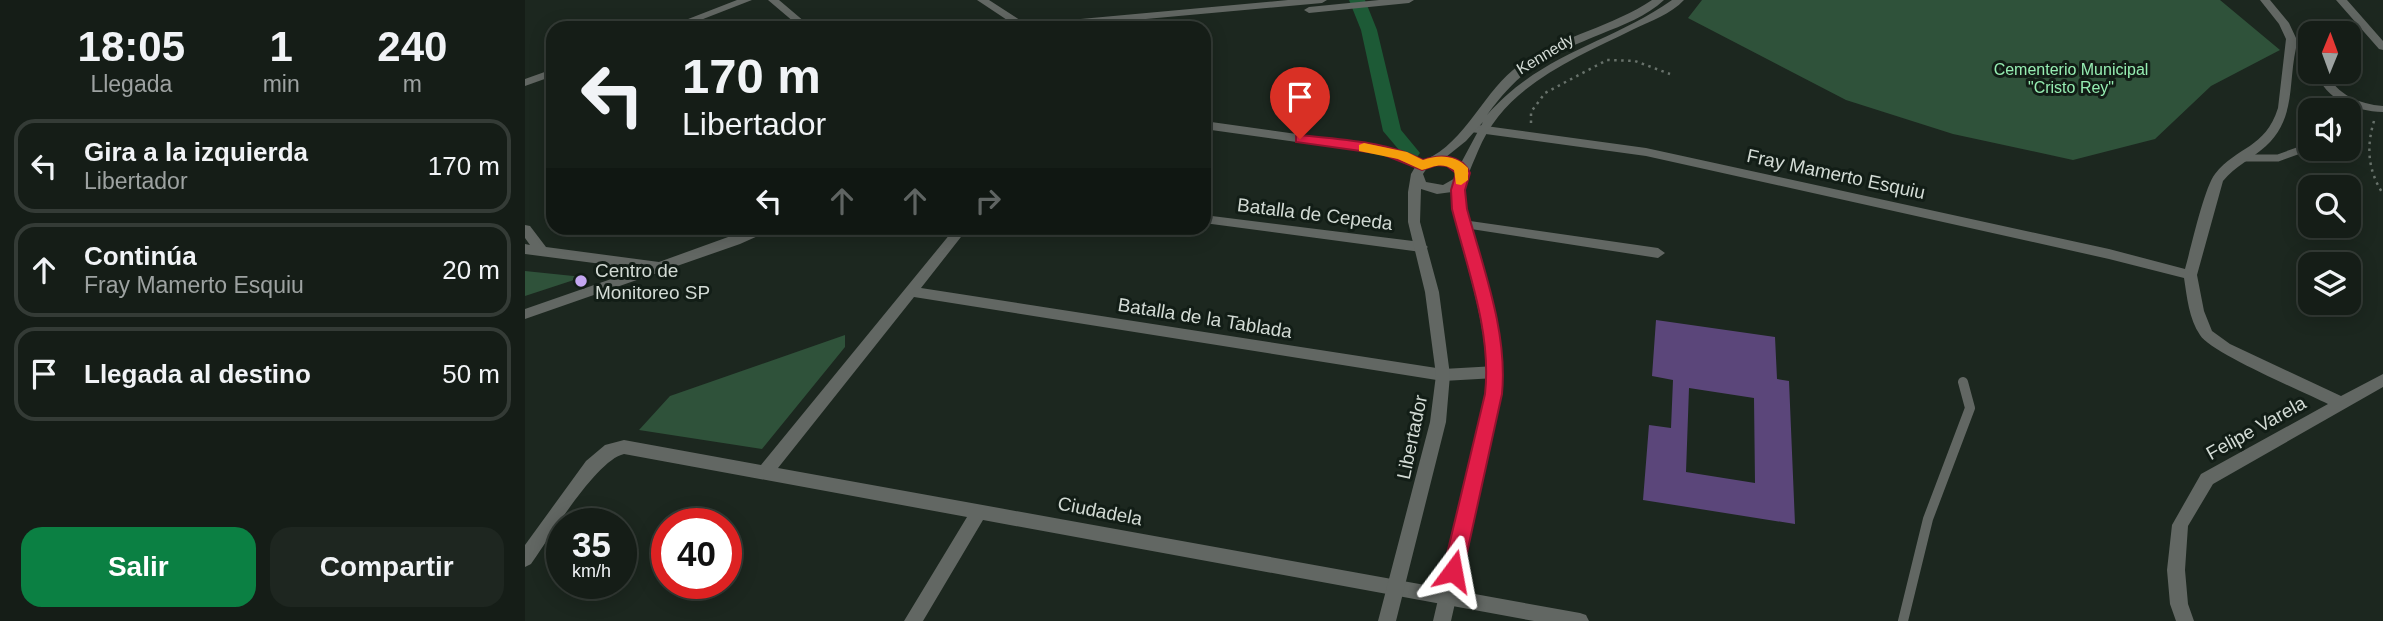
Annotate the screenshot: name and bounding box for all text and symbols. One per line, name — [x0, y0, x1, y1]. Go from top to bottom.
north arrow — [2298, 21, 2361, 84]
map controls — [2298, 21, 2361, 315]
text: 18:05 — [78, 23, 185, 70]
text: 1 — [269, 23, 293, 70]
text: 240 — [377, 23, 447, 70]
street label: Kennedy — [1514, 30, 1576, 78]
icon: left — [567, 49, 658, 140]
text: 170 m — [682, 49, 821, 103]
park label: Cementerio Municipal "Cristo Rey" — [1994, 61, 2148, 96]
pin — [1270, 67, 1330, 139]
text: Llegada — [90, 71, 172, 97]
text: min — [263, 71, 300, 97]
text: m — [403, 71, 422, 97]
icon: arrive — [1281, 78, 1319, 116]
button: sound — [2298, 98, 2361, 161]
text: Libertador — [682, 106, 826, 142]
text: Gira a la izquierda — [84, 137, 308, 167]
street label: Fray Mamerto Esquiu — [1745, 145, 1927, 203]
icon: left — [25, 147, 63, 185]
text: 170 m — [428, 151, 500, 181]
text: Libertador — [84, 168, 188, 194]
button: search — [2298, 175, 2361, 238]
icon: left — [750, 182, 788, 220]
icon: ahead — [823, 182, 861, 220]
icon: ahead — [896, 182, 934, 220]
icon: right — [969, 182, 1007, 220]
street label: Batalla de Cepeda — [1236, 194, 1394, 234]
text: Continúa — [84, 241, 197, 271]
icon: ahead — [25, 251, 63, 289]
button: layers — [2298, 252, 2361, 315]
text: 20 m — [442, 255, 500, 285]
place label: Centro de Monitoreo SP — [595, 260, 710, 303]
text: Fray Mamerto Esquiu — [84, 272, 304, 298]
marker: Centro de Monitoreo SP — [573, 273, 589, 289]
street label: Batalla de la Tablada — [1116, 294, 1294, 342]
icon: arrive — [25, 355, 63, 393]
text: Llegada al destino — [84, 359, 311, 389]
text: 50 m — [442, 359, 500, 389]
street label: Libertador — [1393, 392, 1431, 481]
street label: Felipe Varela — [2203, 392, 2310, 464]
street label: Ciudadela — [1056, 493, 1144, 530]
speed limit sign: 40 — [651, 508, 742, 599]
text: 35 — [572, 525, 611, 564]
button: Salir — [21, 527, 256, 607]
button: Compartir — [270, 527, 504, 607]
position arrow — [1416, 534, 1490, 608]
text: km/h — [572, 561, 611, 581]

